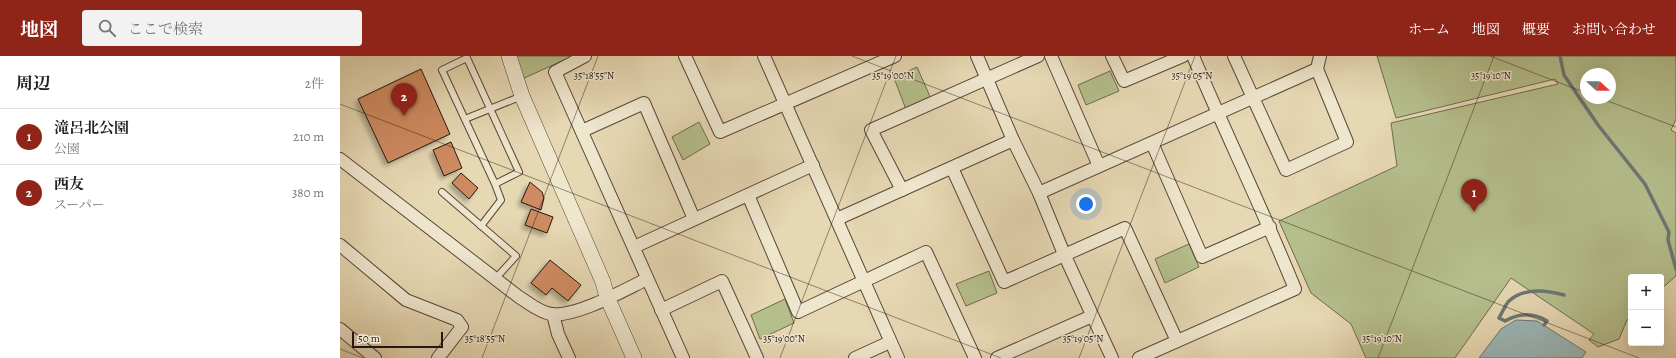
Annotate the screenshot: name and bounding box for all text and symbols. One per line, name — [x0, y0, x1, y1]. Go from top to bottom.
search box — [82, 10, 362, 46]
text: 地図 — [20, 17, 58, 43]
icon: search — [96, 17, 118, 39]
text: ここで検索 — [128, 19, 203, 39]
text: ホーム — [1408, 20, 1450, 39]
text: 地図 — [1472, 20, 1500, 39]
text: 概要 — [1522, 20, 1550, 39]
text: お問い合わせ — [1572, 20, 1656, 39]
north arrow — [1580, 68, 1616, 104]
text: 35°18'55"N — [574, 69, 614, 82]
text: 35°19'00"N — [872, 69, 914, 82]
text: 35°19'05"N — [1171, 69, 1213, 82]
text: 35°19'10"N — [1471, 69, 1511, 82]
text: 周辺 — [16, 72, 50, 95]
text: 2件 — [305, 75, 324, 92]
pin: 2 — [391, 83, 417, 116]
text: 滝呂北公園 — [54, 118, 129, 138]
text: 1 — [27, 128, 31, 145]
text: 210 m — [293, 128, 324, 145]
text: 公園 — [54, 140, 80, 157]
text: 西友 — [54, 174, 84, 194]
pin: 1 — [1461, 179, 1487, 212]
text: 2 — [26, 184, 32, 201]
text: 380 m — [292, 184, 324, 201]
your location — [1076, 194, 1096, 214]
text: スーパー — [54, 196, 105, 213]
map controls — [1628, 274, 1664, 346]
button: + — [1628, 274, 1664, 310]
button: − — [1628, 310, 1664, 346]
scale bar — [352, 330, 443, 349]
text: 50 m — [358, 331, 380, 346]
text: 35°18'55"N — [465, 332, 505, 345]
text: 35°19'00"N — [763, 332, 805, 345]
text: 35°19'05"N — [1062, 332, 1104, 345]
text: 35°19'10"N — [1362, 332, 1402, 345]

